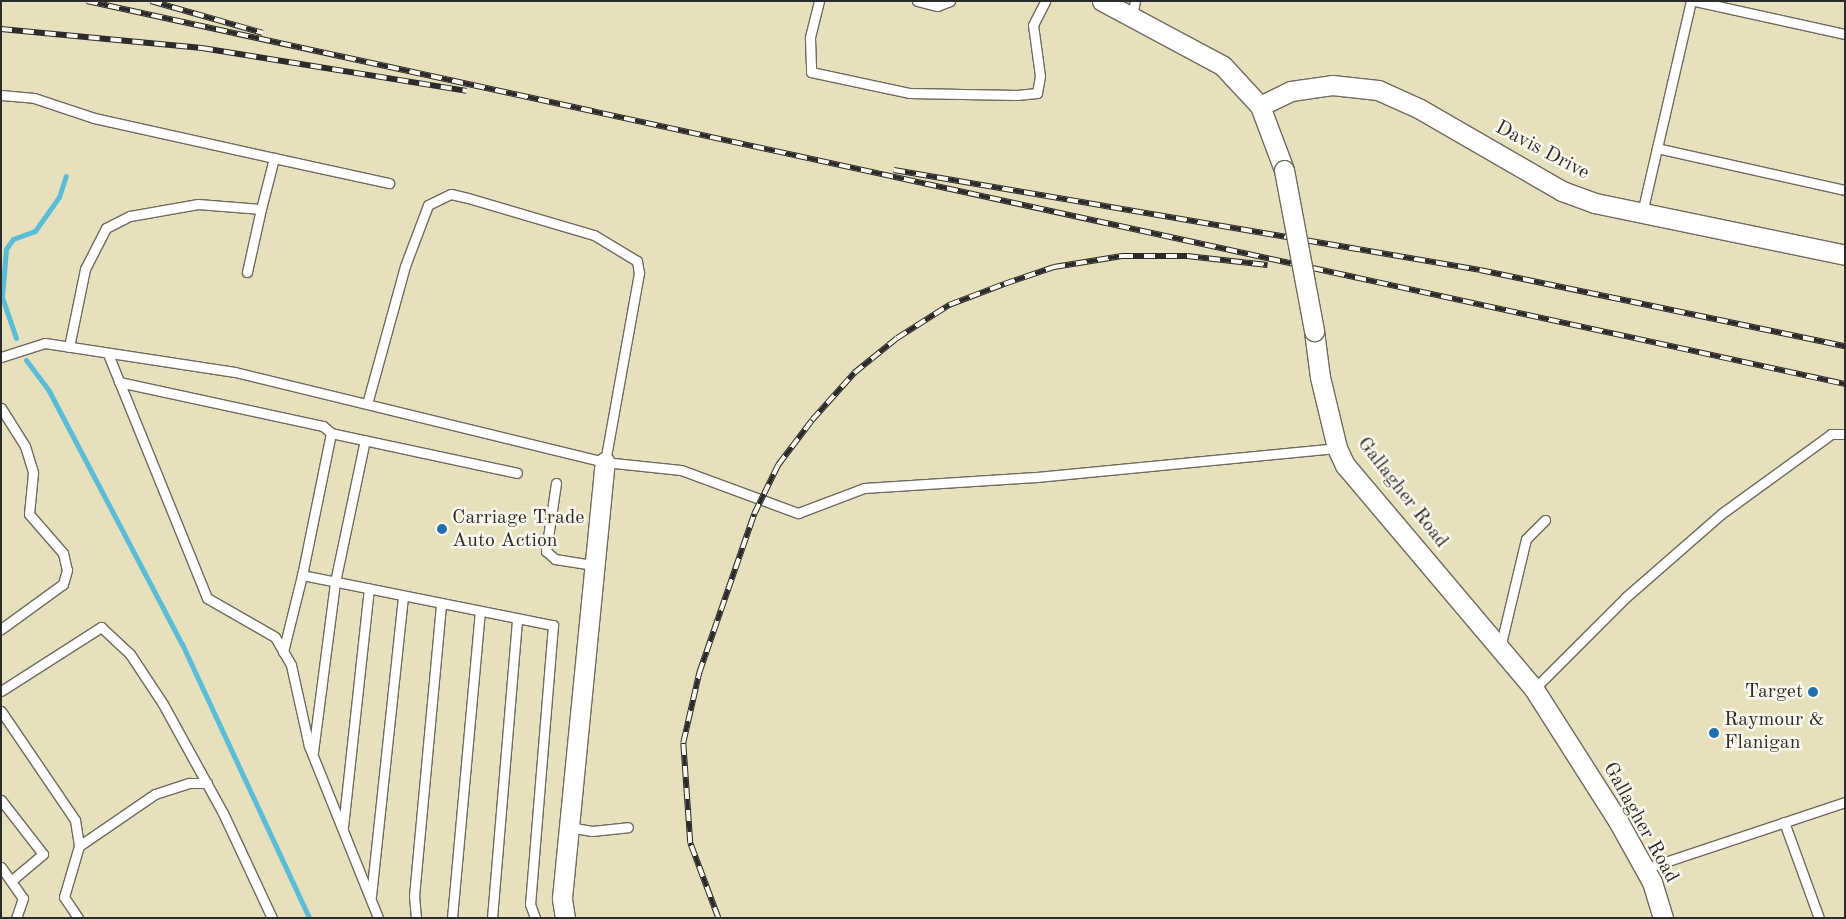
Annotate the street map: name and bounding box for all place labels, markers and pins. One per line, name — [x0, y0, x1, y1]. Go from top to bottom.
place label: Carriage Trade Auto Action — [452, 506, 585, 553]
marker: Carriage Trade Auto Action — [436, 523, 448, 535]
place label: Target — [1745, 680, 1803, 704]
marker: Target — [1807, 686, 1819, 698]
place label: Raymour & Flanigan — [1724, 709, 1824, 756]
marker: Raymour & Flanigan — [1708, 727, 1720, 739]

